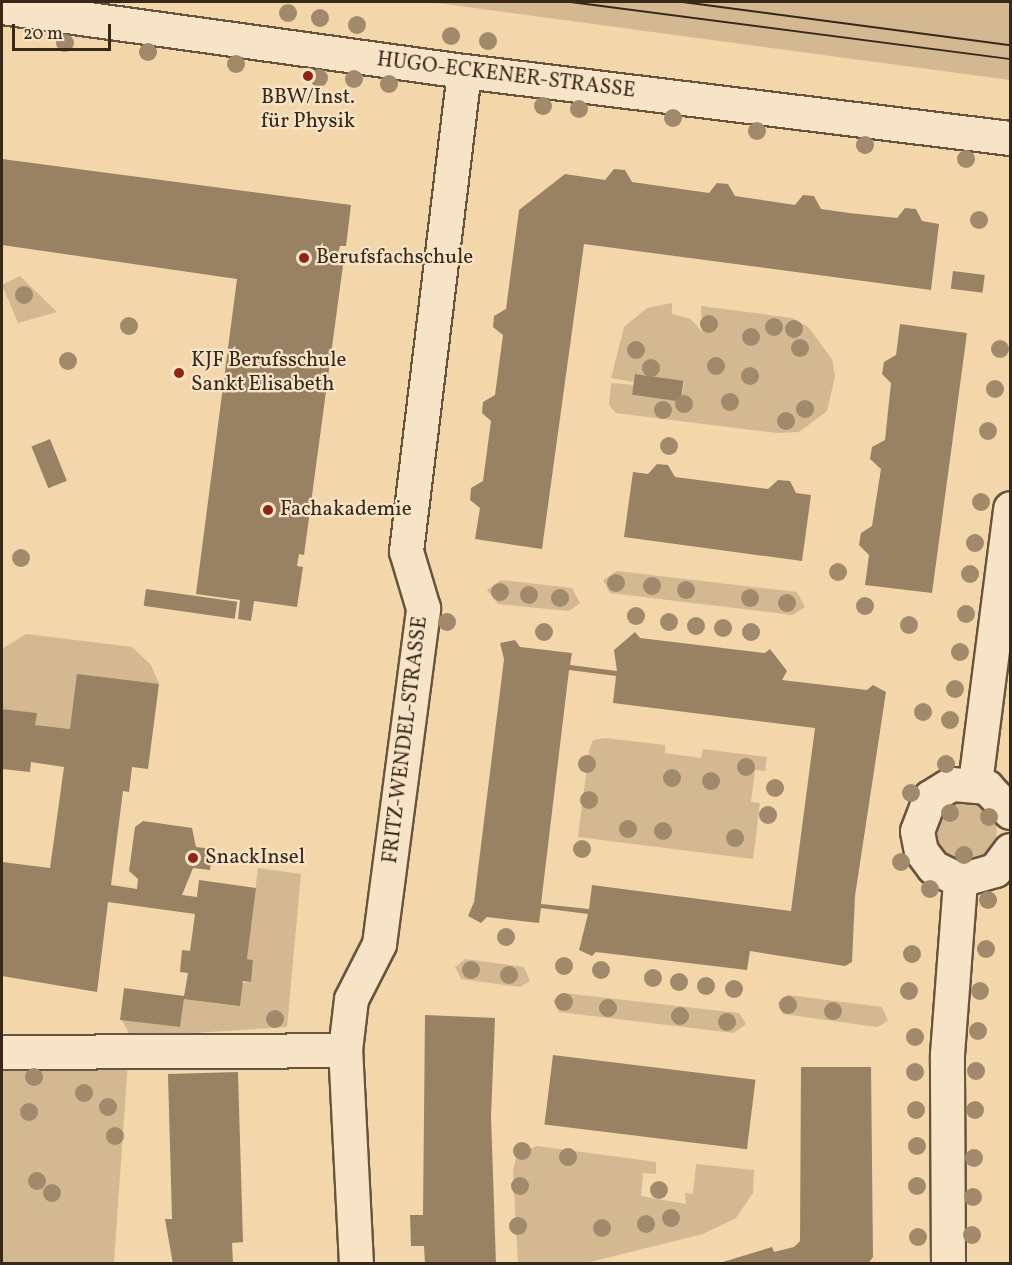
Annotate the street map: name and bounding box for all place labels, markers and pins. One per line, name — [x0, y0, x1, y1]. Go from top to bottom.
marker: BBW/Inst. für Physik — [301, 69, 315, 83]
place label: BBW/Inst. für Physik — [261, 85, 355, 135]
place label: Berufsfachschule — [316, 245, 473, 271]
marker: Berufsfachschule — [297, 251, 311, 265]
place label: KJF Berufsschule Sankt Elisabeth — [191, 348, 346, 398]
marker: KJF Berufsschule Sankt Elisabeth — [172, 366, 186, 380]
place label: Fachakademie — [280, 497, 412, 523]
marker: Fachakademie — [261, 503, 275, 517]
place label: SnackInsel — [205, 845, 305, 871]
marker: SnackInsel — [186, 851, 200, 865]

